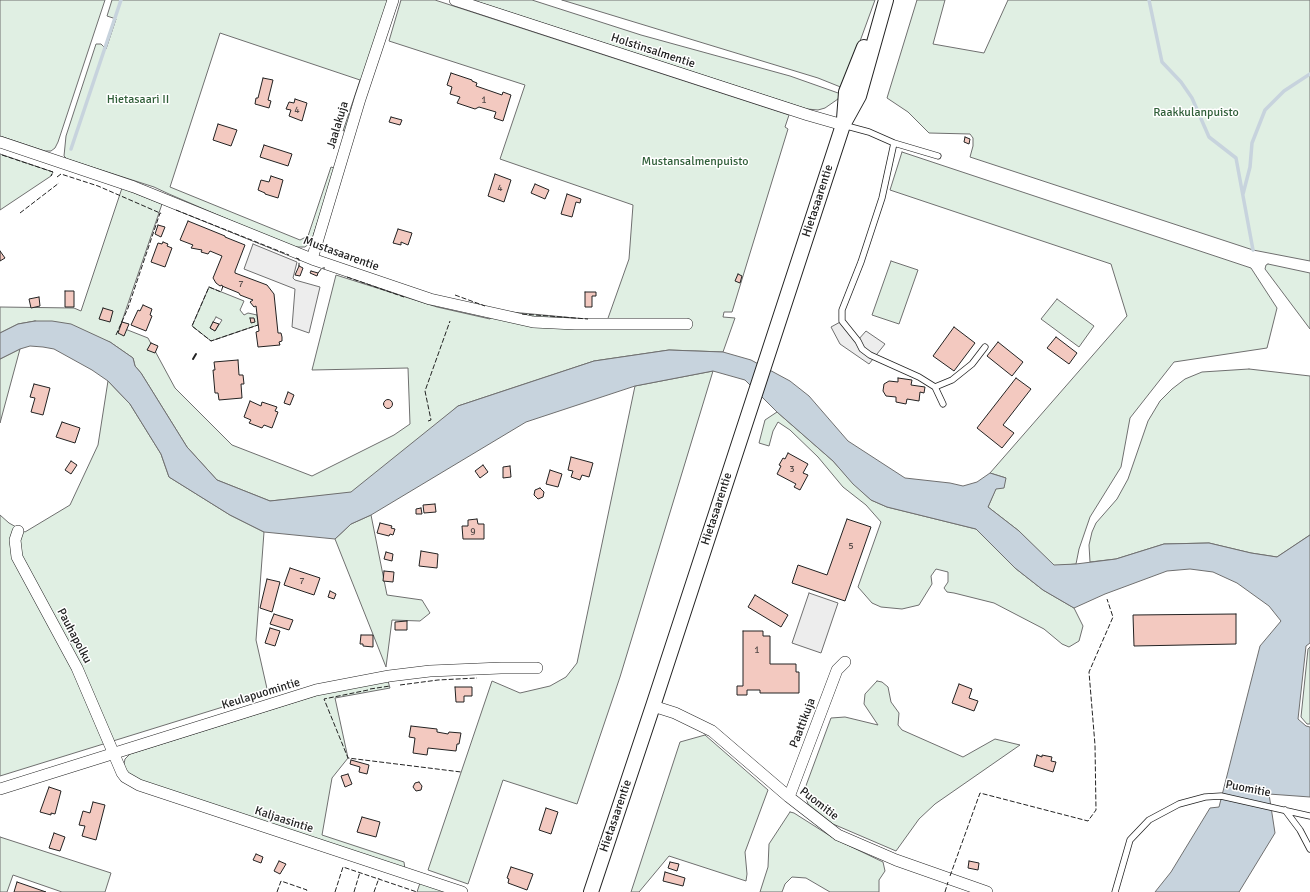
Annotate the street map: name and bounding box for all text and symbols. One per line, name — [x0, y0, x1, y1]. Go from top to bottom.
street label: Holstinsalmentie — [609, 31, 697, 71]
park label: Hietasaari II — [107, 93, 169, 107]
house number: 1 — [481, 94, 487, 106]
street label: Jaalakuja — [324, 100, 352, 150]
house number: 4 — [294, 104, 300, 116]
park label: Raakkulanpuisto — [1153, 106, 1239, 120]
park label: Mustansalmenpuisto — [641, 155, 749, 169]
street label: Hietasaarentie — [800, 163, 836, 239]
house number: 4 — [497, 182, 503, 194]
street label: Mustasaarentie — [301, 234, 381, 274]
house number: 7 — [238, 278, 244, 290]
house number: 3 — [789, 463, 795, 475]
street label: Hietasaarentie — [699, 471, 735, 547]
house number: 9 — [470, 526, 476, 538]
house number: 5 — [848, 540, 854, 552]
house number: 7 — [299, 575, 305, 587]
street label: Pauhapolku — [53, 606, 95, 666]
house number: 1 — [754, 644, 760, 656]
street label: Keulapuomintie — [220, 675, 302, 713]
street label: Paattikuja — [787, 696, 819, 750]
street label: Hietasaarentie — [597, 778, 635, 854]
street label: Puomitie — [1224, 778, 1272, 800]
street label: Puomitie — [797, 784, 841, 824]
street label: Kaljaasintie — [253, 804, 315, 836]

